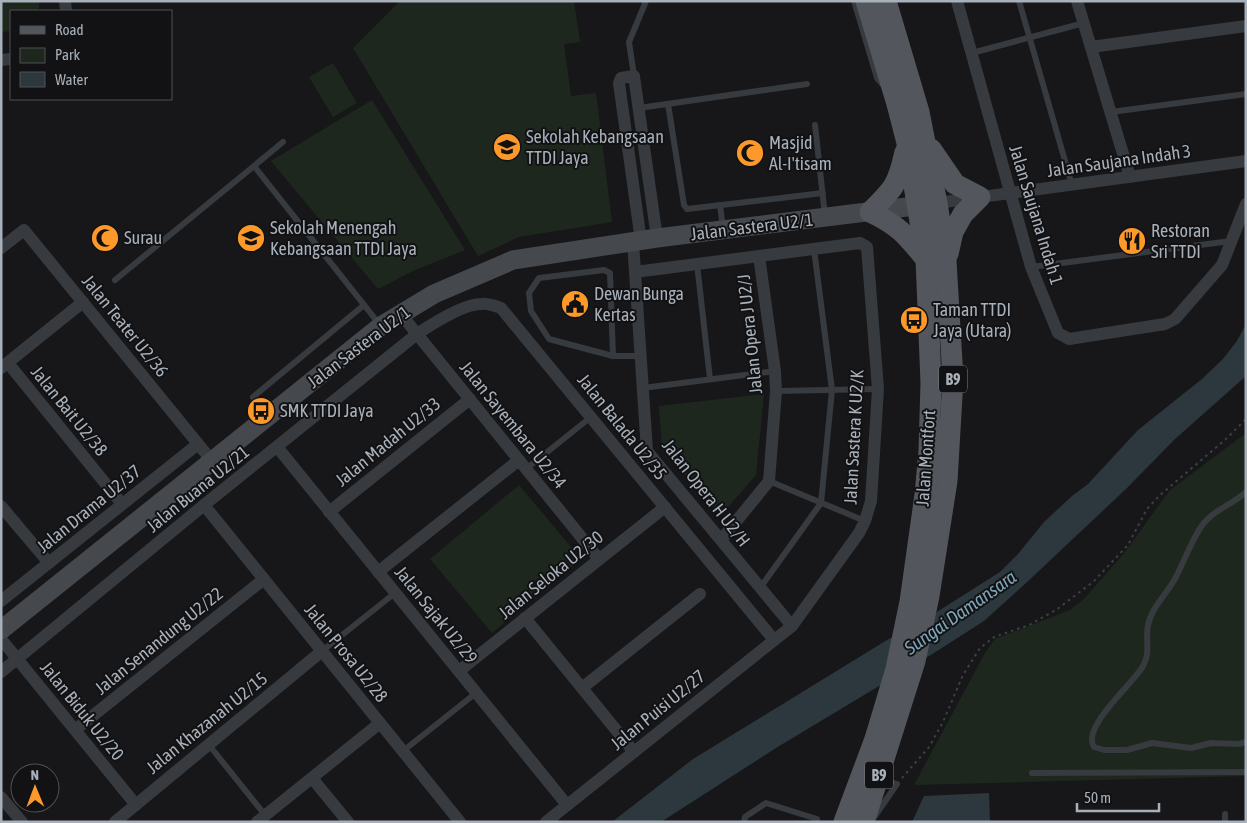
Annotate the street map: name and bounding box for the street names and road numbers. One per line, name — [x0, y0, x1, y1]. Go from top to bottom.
street label: Jalan Saujana Indah 3 — [1046, 140, 1192, 181]
street label: Jalan Saujana Indah 1 — [1005, 142, 1068, 287]
street label: Jalan Sastera U2/1 — [689, 209, 814, 244]
street label: Jalan Teater U2/36 — [78, 271, 173, 381]
street label: Jalan Opera J U2/J — [733, 273, 766, 395]
street label: Jalan Sastera U2/1 — [303, 301, 414, 392]
street label: Jalan Sayembara U2/34 — [456, 357, 571, 493]
street label: Jalan Bait U2/38 — [27, 362, 112, 460]
road number: B9 — [939, 366, 967, 392]
street label: Jalan Sastera K U2/K — [839, 369, 868, 505]
street label: Jalan Balada U2/35 — [573, 370, 671, 484]
street label: Jalan Madah U2/33 — [331, 393, 444, 490]
street label: Jalan Montfort — [912, 409, 939, 507]
street label: Jalan Opera H U2/H — [658, 435, 755, 550]
street label: Jalan Buana U2/21 — [142, 441, 253, 536]
street label: Jalan Drama U2/37 — [32, 460, 145, 557]
street label: Jalan Seloka U2/30 — [494, 526, 607, 623]
street label: Jalan Sajak U2/29 — [391, 562, 482, 668]
street label: Jalan Senandung U2/22 — [91, 583, 227, 699]
street label: Jalan Prosa U2/28 — [300, 599, 392, 706]
street label: Jalan Biduk U2/20 — [36, 657, 129, 764]
street label: Jalan Puisi U2/27 — [606, 665, 709, 754]
street label: Jalan Khazanah U2/15 — [142, 667, 271, 778]
road number: B9 — [865, 762, 893, 788]

